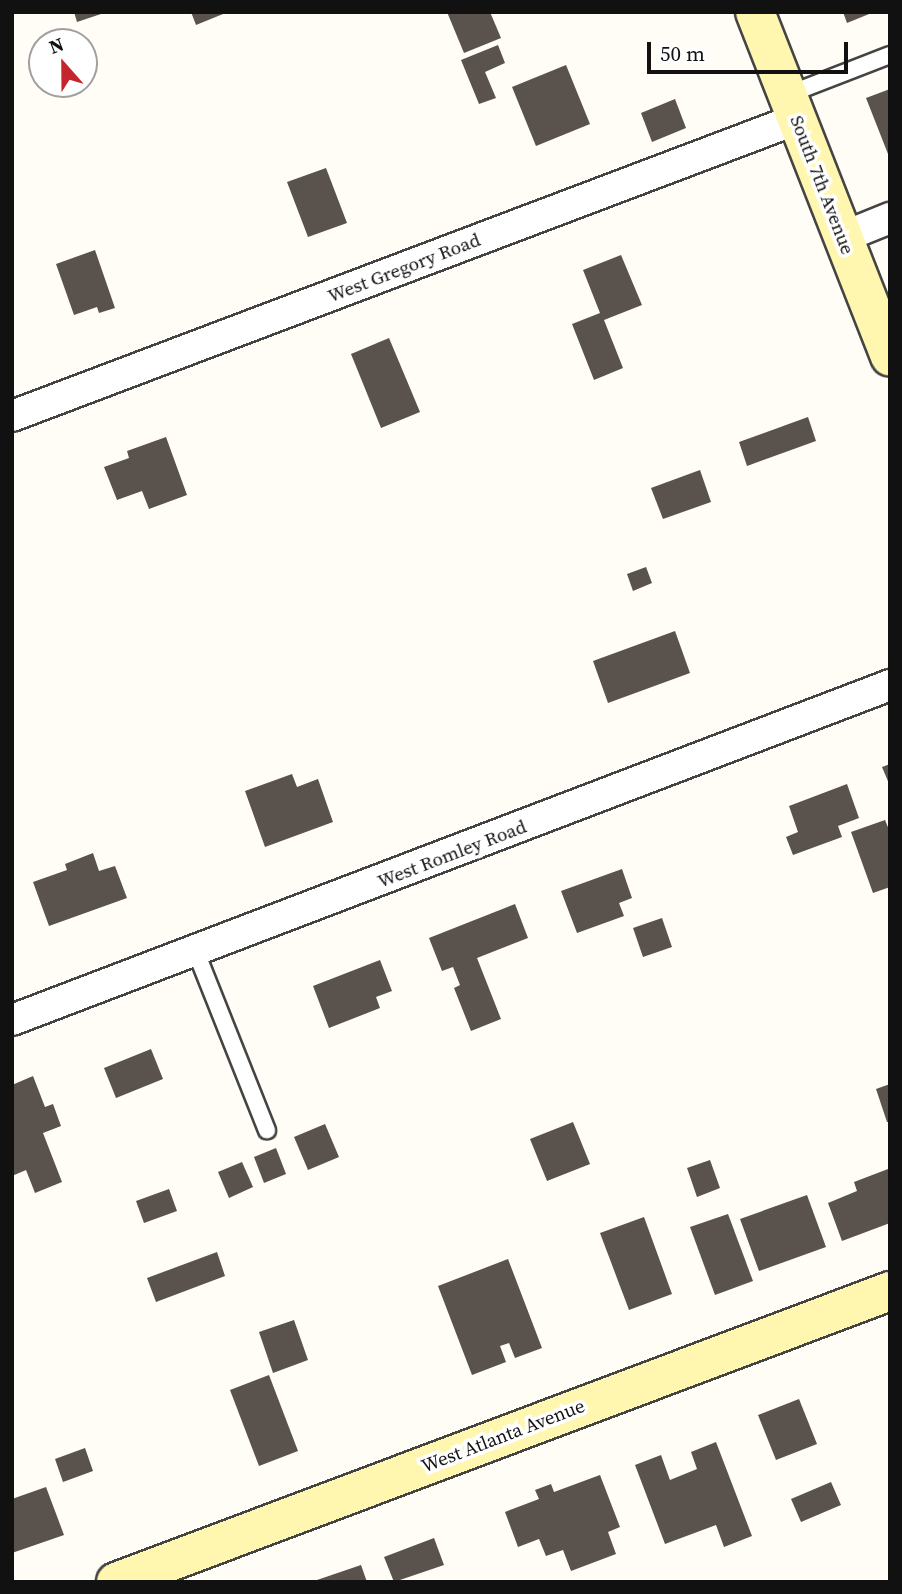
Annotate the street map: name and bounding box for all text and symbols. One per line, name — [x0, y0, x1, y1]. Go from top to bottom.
north arrow — [28, 28, 98, 98]
scale bar — [650, 28, 851, 72]
text: N — [45, 31, 67, 60]
text: 50 m — [660, 39, 705, 68]
street label: South 7th Avenue — [785, 112, 859, 258]
street label: West Gregory Road — [325, 228, 483, 308]
street label: West Romley Road — [374, 815, 530, 893]
street label: West Atlanta Avenue — [418, 1394, 588, 1478]

